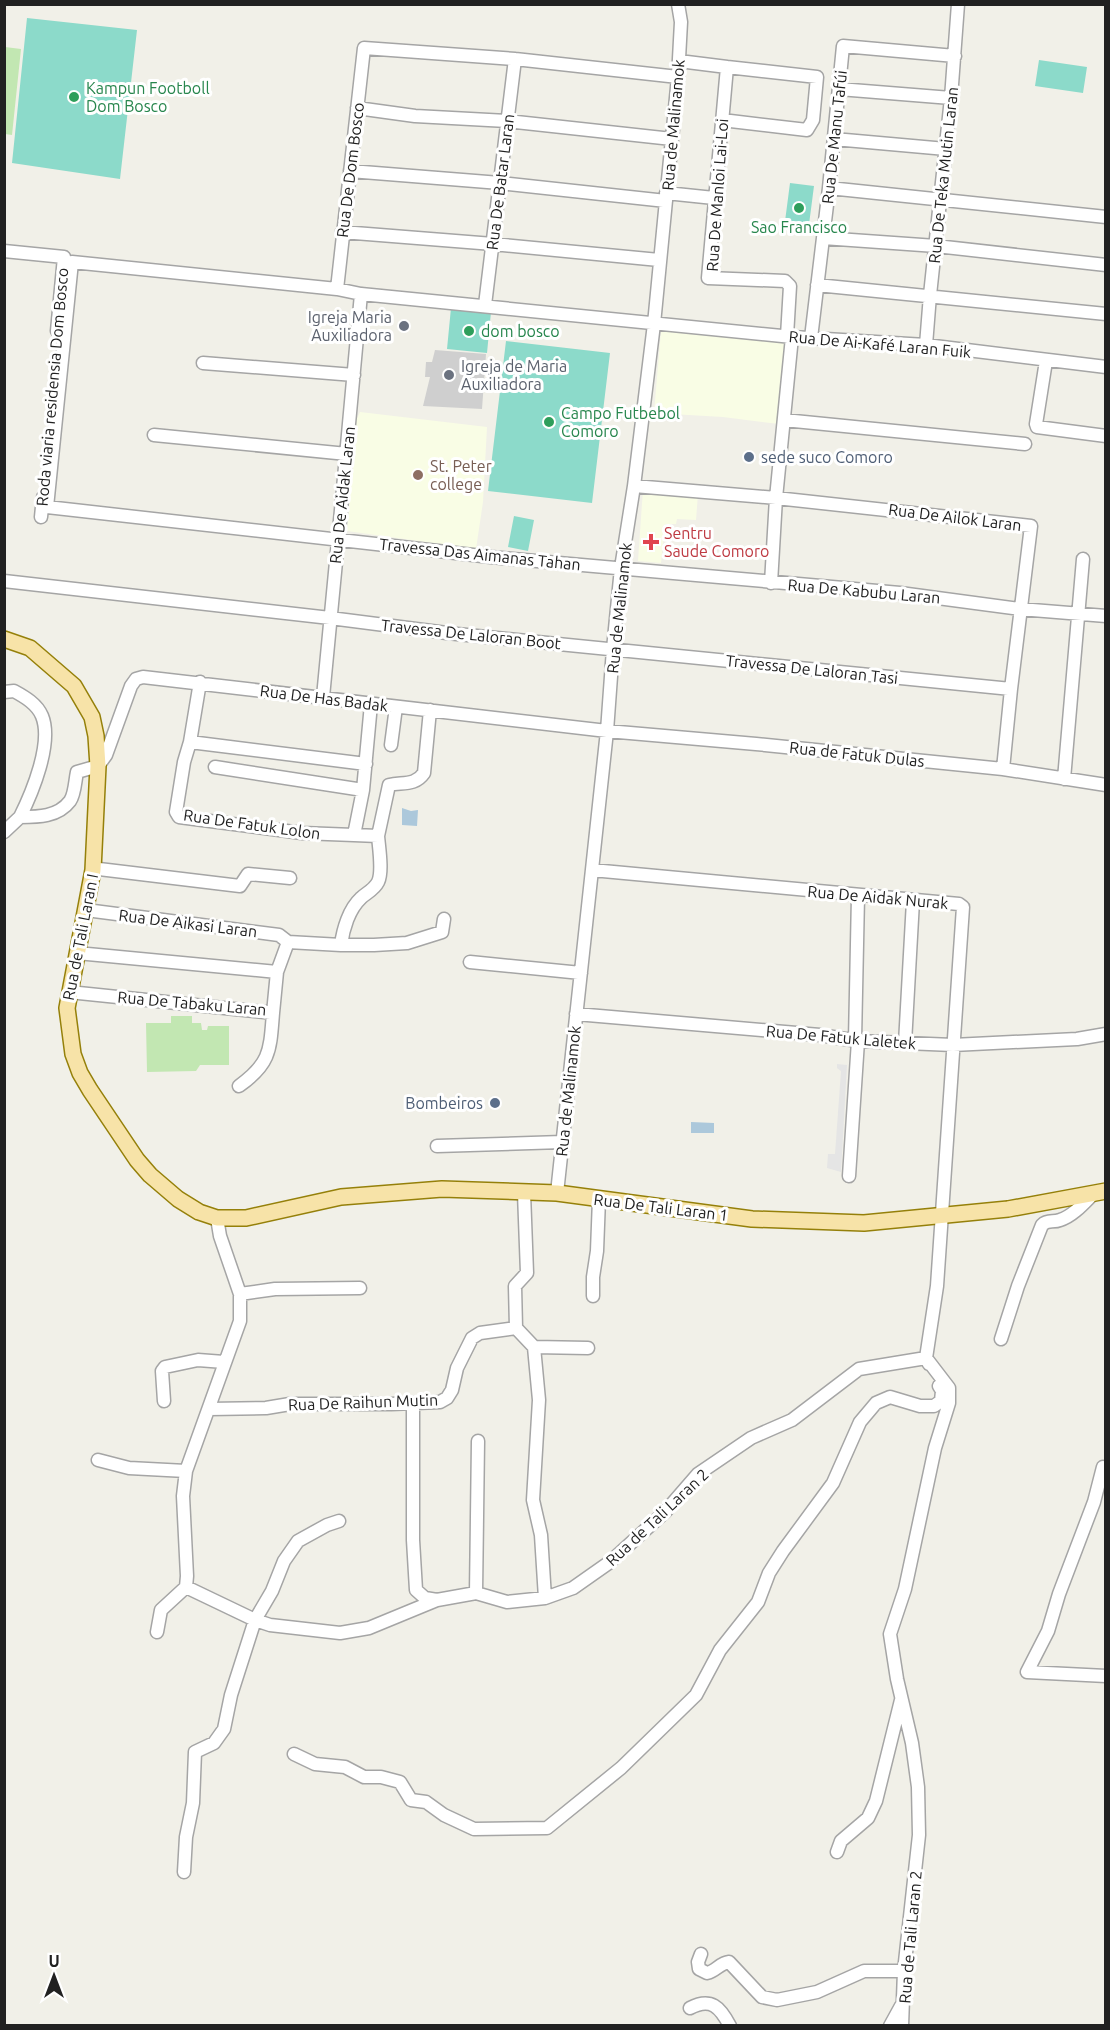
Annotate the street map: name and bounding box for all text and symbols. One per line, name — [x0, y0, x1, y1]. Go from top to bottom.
street label: Rua de Malinamok — [658, 59, 688, 191]
street label: Rua De Manu Tafúi — [818, 69, 850, 205]
place label: Kampun Footboll Dom Bosco — [86, 79, 210, 115]
street label: Rua De Teka Mutin Laran — [925, 86, 961, 264]
marker: Kampun Footboll Dom Bosco — [67, 90, 81, 104]
street label: Rua De Dom Bosco — [333, 101, 367, 239]
street label: Rua De Batar Laran — [483, 113, 517, 251]
street label: Rua De Manloi Lai-Loi — [703, 118, 731, 272]
marker: Sao Francisco — [792, 201, 806, 215]
place label: Sao Francisco — [751, 218, 847, 236]
street label: Roda viaria residensia Dom Bosco — [33, 267, 71, 507]
place label: Igreja Maria Auxiliadora — [308, 308, 392, 344]
marker: Igreja Maria Auxiliadora — [397, 319, 411, 333]
place label: dom bosco — [481, 322, 560, 340]
marker: dom bosco — [462, 324, 476, 338]
street label: Rua De Ai-Kafé Laran Fuik — [788, 327, 972, 361]
place label: Igreja de Maria Auxiliadora — [461, 357, 567, 393]
marker: Igreja de Maria Auxiliadora — [442, 368, 456, 382]
place label: Campo Futbebol Comoro — [561, 404, 680, 440]
marker: Campo Futbebol Comoro — [542, 415, 556, 429]
street label: Rua De Aidak Laran — [326, 425, 358, 565]
place label: sede suco Comoro — [761, 448, 893, 466]
marker: sede suco Comoro — [742, 450, 756, 464]
place label: St. Peter college — [430, 457, 492, 493]
marker: St. Peter college — [411, 468, 425, 482]
street label: Rua De Ailok Laran — [887, 500, 1023, 534]
place label: Sentru Saude Comoro — [664, 524, 769, 560]
marker: Sentru Saude Comoro — [642, 533, 660, 551]
street label: Travessa Das Aimanas Tahan — [378, 534, 582, 574]
street label: Rua de Malinamok — [603, 542, 635, 674]
street label: Rua De Kabubu Laran — [787, 575, 941, 607]
street label: Travessa De Laloran Boot — [380, 616, 563, 652]
street label: Travessa De Laloran Tasi — [725, 651, 899, 687]
street label: Rua De Has Badak — [259, 681, 389, 715]
street label: Rua de Fatuk Dulas — [788, 738, 926, 770]
street label: Rua De Fatuk Lolon — [182, 805, 322, 843]
street label: Rua de Tali Laran I — [59, 872, 101, 1002]
street label: Rua De Aidak Nurak — [807, 882, 949, 912]
street label: Rua De Aikasi Laran — [118, 906, 258, 940]
street label: Rua De Tabaku Laran — [117, 988, 267, 1018]
street label: Rua De Fatuk Laletek — [765, 1021, 917, 1053]
street label: Rua de Malinamok — [552, 1025, 584, 1157]
place label: Bombeiros — [405, 1094, 483, 1112]
marker: Bombeiros — [488, 1096, 502, 1110]
street label: Rua De Tali Laran 1 — [593, 1190, 729, 1224]
street label: Rua De Raihun Mutin — [288, 1390, 438, 1414]
street label: Rua de Tali Laran 2 — [602, 1465, 712, 1569]
street label: Rua de Tali Laran 2 — [895, 1870, 925, 2004]
north arrow — [24, 1946, 84, 2006]
text: U — [48, 1952, 60, 1970]

